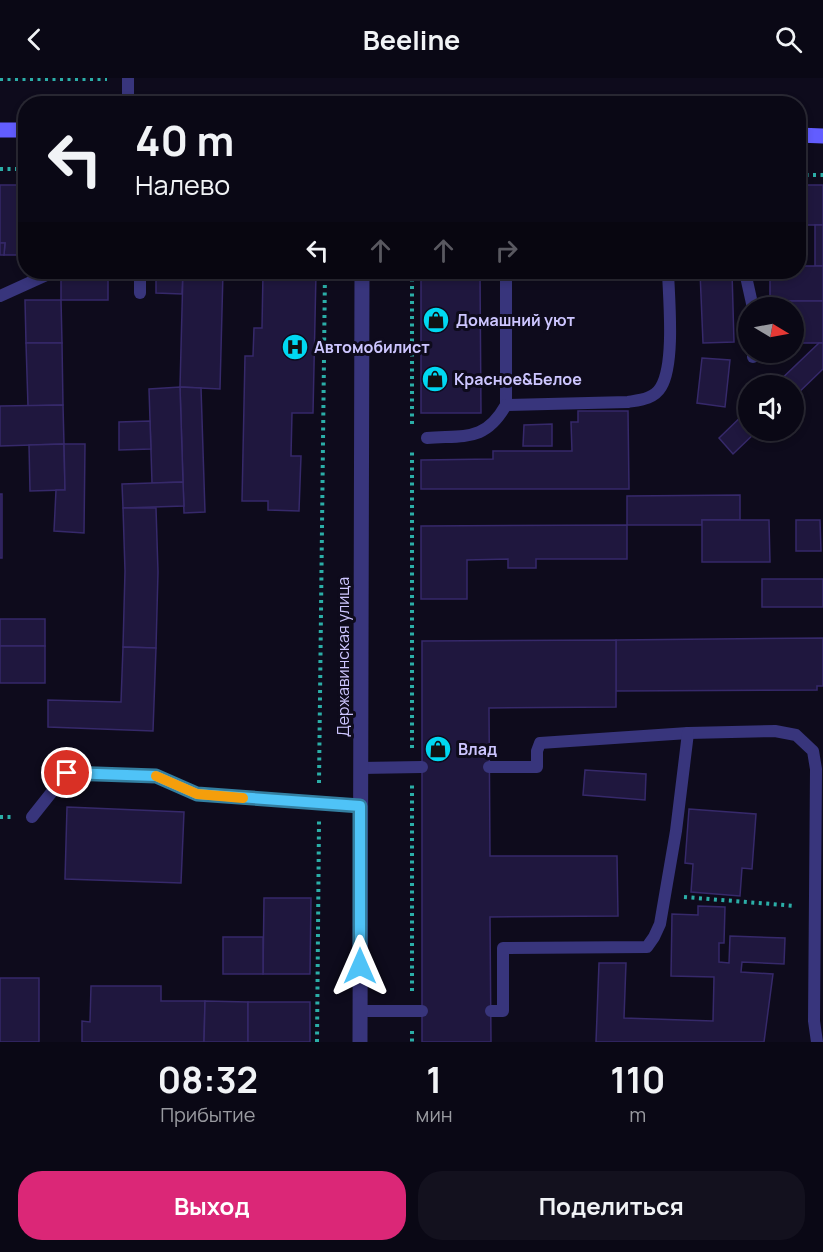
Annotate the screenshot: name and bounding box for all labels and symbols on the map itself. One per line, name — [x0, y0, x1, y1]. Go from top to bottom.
north arrow — [738, 297, 804, 363]
shop icon: Домашний уют — [421, 305, 451, 335]
place label: Домашний уют — [456, 309, 575, 331]
hospital icon: Автомобилист — [280, 332, 310, 362]
place label: Автомобилист — [314, 336, 430, 358]
shop icon: Красное&Белое — [420, 364, 450, 394]
place label: Красное&Белое — [454, 368, 582, 390]
street label: Державинская улица — [332, 577, 354, 737]
shop icon: Влад — [423, 734, 453, 764]
place label: Влад — [458, 738, 497, 760]
pin — [41, 747, 92, 798]
position arrow — [328, 934, 392, 998]

